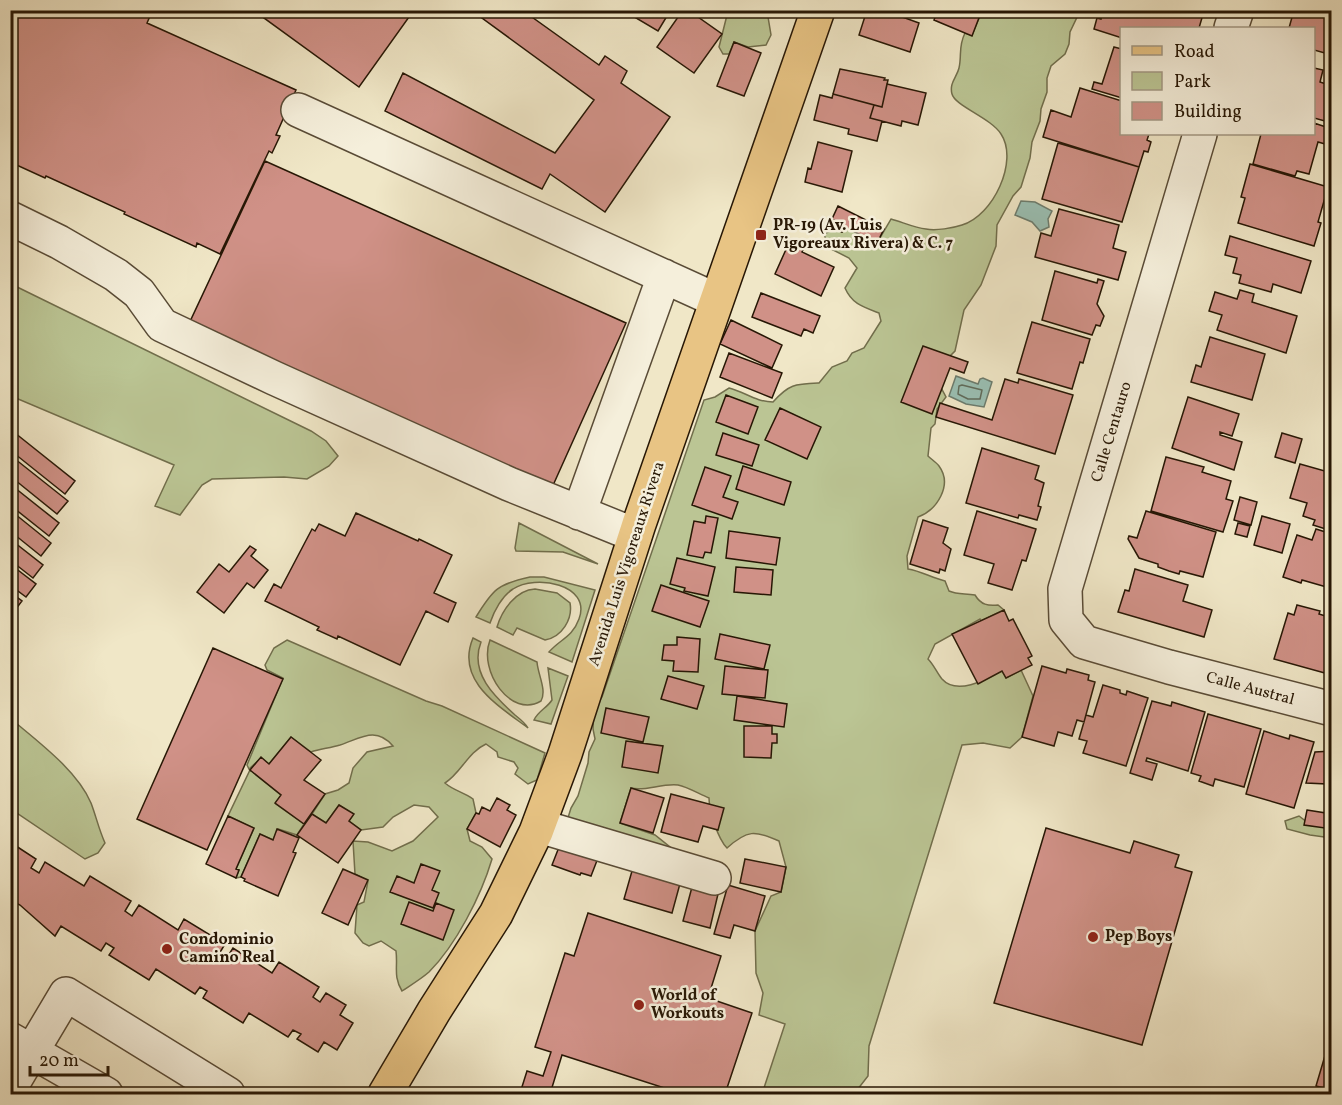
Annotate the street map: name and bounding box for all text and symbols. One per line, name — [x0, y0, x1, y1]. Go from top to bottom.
legend — [1120, 27, 1315, 135]
text: Road — [1174, 40, 1215, 65]
text: Park — [1174, 70, 1211, 95]
text: Building — [1174, 100, 1242, 125]
place label: PR-19 (Av. Luis Vigoreaux Rivera) & C. 7 — [773, 215, 953, 255]
marker: PR-19 (Av. Luis Vigoreaux Rivera) & C. 7 — [754, 228, 768, 242]
street label: Calle Centauro — [1086, 379, 1138, 485]
street label: Avenida Luis Vigoreaux Rivera — [583, 459, 671, 669]
street label: Calle Austral — [1203, 667, 1297, 711]
place label: Pep Boys — [1105, 926, 1172, 948]
place label: Condominio Camino Real — [179, 929, 276, 969]
marker: Pep Boys — [1086, 930, 1100, 944]
marker: Condominio Camino Real — [160, 942, 174, 956]
place label: World of Workouts — [651, 985, 724, 1025]
marker: World of Workouts — [632, 998, 646, 1012]
scale bar — [30, 1039, 108, 1077]
text: 20 m — [39, 1049, 79, 1074]

